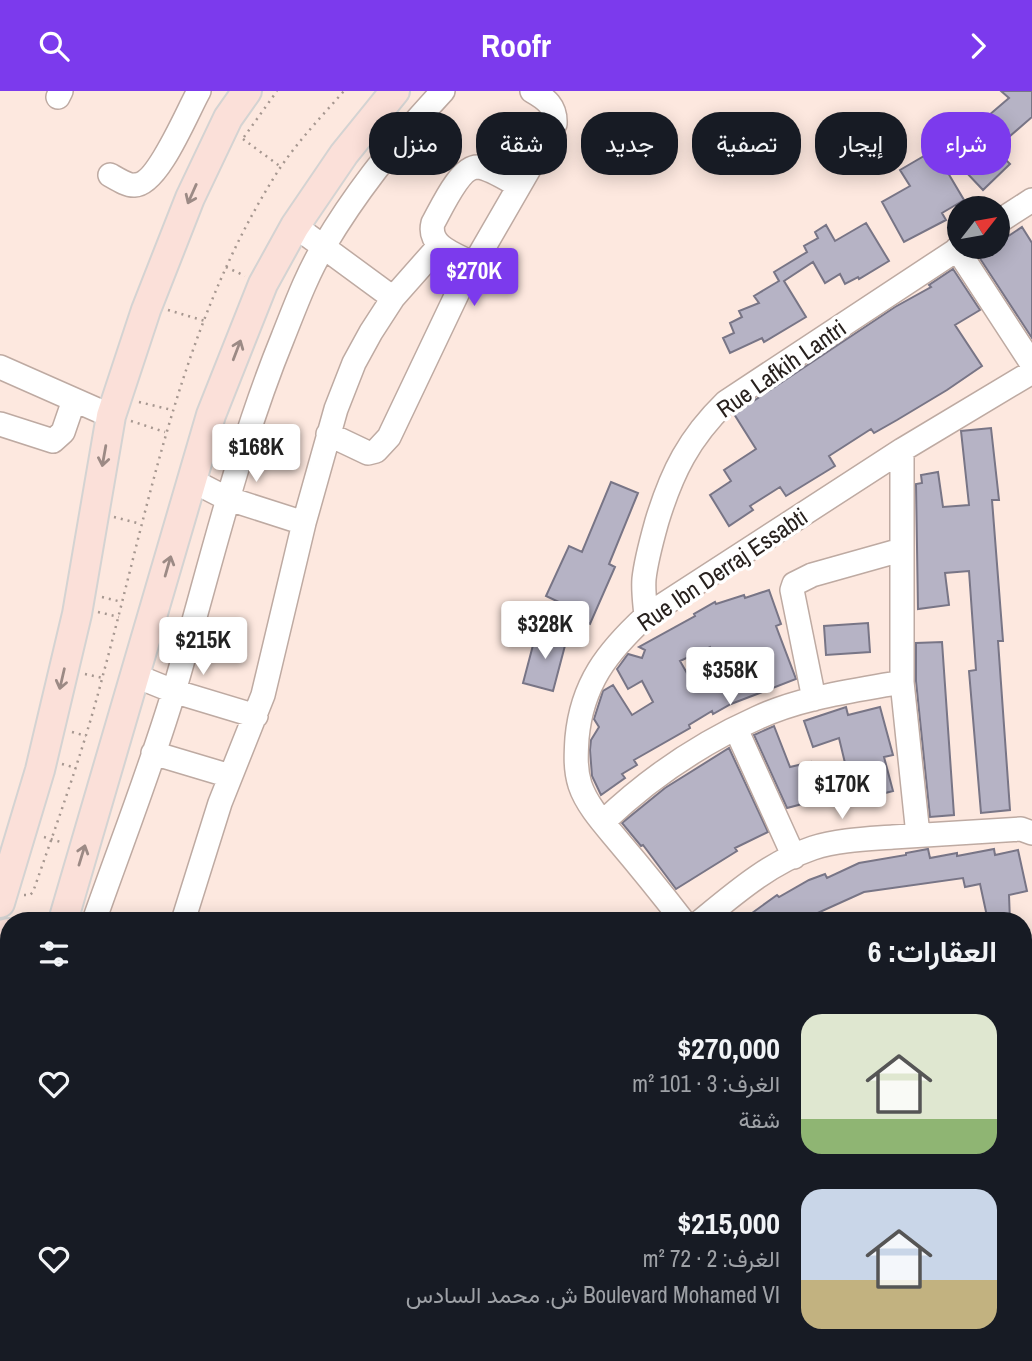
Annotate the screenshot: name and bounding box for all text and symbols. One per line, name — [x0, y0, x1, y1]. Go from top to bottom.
text: Roofr — [481, 24, 551, 67]
icon: search — [35, 27, 73, 65]
icon: forward — [959, 27, 997, 65]
chip: منزل — [369, 112, 462, 175]
chip: شقة — [476, 112, 567, 175]
chip: جديد — [581, 112, 678, 175]
chip: تصفية — [692, 112, 801, 175]
chip: إيجار — [815, 112, 907, 175]
chip: شراء — [921, 112, 1011, 175]
one-way arrow — [185, 183, 198, 204]
north arrow — [947, 196, 1010, 259]
map controls — [947, 196, 1010, 259]
pin: $270K — [425, 249, 523, 308]
text: $270K — [446, 255, 502, 286]
street label: Rue Lafkih Lantri — [710, 312, 852, 424]
one-way arrow — [231, 339, 244, 361]
pin: $168K — [207, 425, 305, 484]
text: $168K — [228, 431, 284, 462]
one-way arrow — [97, 444, 110, 467]
street label: Rue Ibn Derraj Essabti — [631, 500, 813, 638]
one-way arrow — [163, 556, 176, 578]
pin: $328K — [496, 601, 594, 661]
text: $328K — [517, 608, 573, 639]
pin: $215K — [154, 617, 252, 677]
text: $215K — [175, 624, 231, 655]
pin: $358K — [681, 647, 779, 707]
text: $358K — [702, 654, 758, 685]
one-way arrow — [55, 667, 68, 690]
pin: $170K — [793, 761, 891, 821]
text: $170K — [814, 768, 870, 799]
one-way arrow — [77, 844, 90, 866]
text: العقارات: 6 — [868, 931, 997, 971]
icon: filters — [35, 935, 73, 973]
text: $270,000 — [677, 1028, 780, 1068]
icon: home — [857, 1042, 941, 1126]
icon: heart — [35, 1065, 73, 1103]
text: الغرف: 3 · 101 m² — [632, 1068, 780, 1099]
text: شقة — [738, 1104, 780, 1135]
text: $215,000 — [677, 1203, 780, 1243]
icon: home — [857, 1217, 941, 1301]
icon: heart — [35, 1240, 73, 1278]
text: الغرف: 2 · 72 m² — [643, 1243, 780, 1274]
text: Boulevard Mohamed VI ش. محمد السادس — [406, 1279, 780, 1310]

